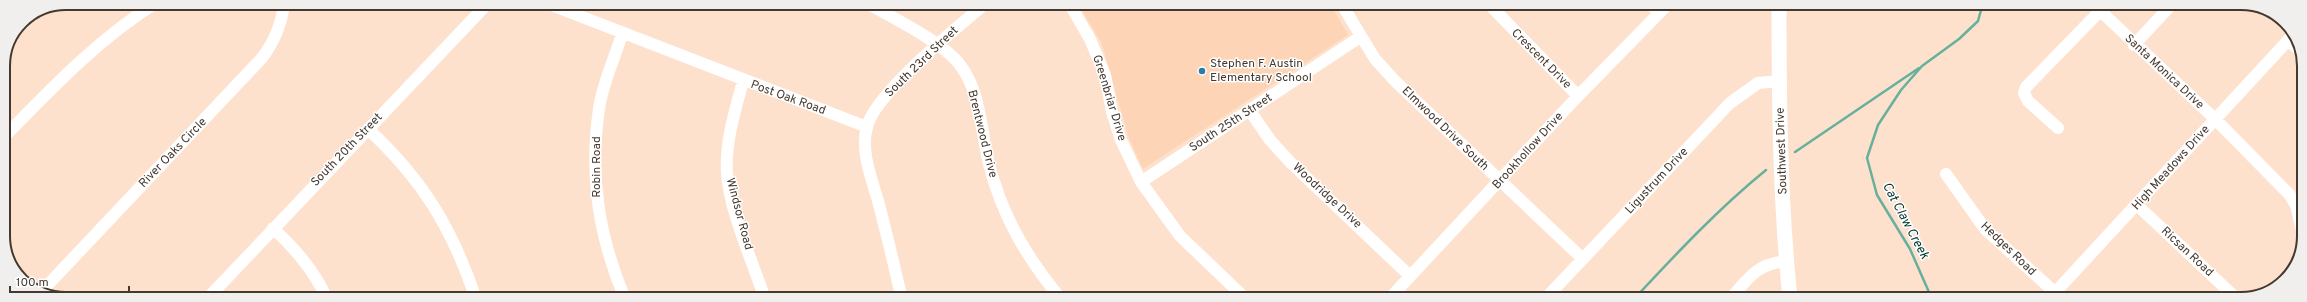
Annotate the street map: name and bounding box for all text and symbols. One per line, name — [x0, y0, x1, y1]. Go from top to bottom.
street label: South 23rd Street — [882, 23, 962, 101]
street label: Crescent Drive — [1507, 25, 1575, 93]
street label: Santa Monica Drive — [2121, 31, 2207, 113]
street label: Greenbriar Drive — [1088, 53, 1130, 143]
place label: Stephen F. Austin Elementary School — [1210, 56, 1312, 86]
marker: Stephen F. Austin Elementary School — [1197, 66, 1207, 76]
street label: Post Oak Road — [748, 77, 828, 119]
street label: Elmwood Drive South — [1398, 83, 1492, 175]
street label: Brentwood Drive — [963, 88, 1001, 180]
street label: South 25th Street — [1186, 90, 1276, 156]
street label: Southwest Drive — [1772, 107, 1792, 195]
street label: Brookhollow Drive — [1489, 109, 1567, 193]
street label: South 20th Street — [308, 110, 386, 190]
street label: River Oaks Circle — [135, 115, 211, 191]
street label: High Meadows Drive — [2129, 122, 2213, 214]
street label: Robin Road — [589, 136, 605, 198]
street label: Ligustrum Drive — [1622, 144, 1692, 218]
street label: Woodridge Drive — [1289, 160, 1365, 232]
street label: Windsor Road — [722, 176, 756, 252]
water label: Cat Claw Creek — [1878, 180, 1932, 262]
street label: Hedges Road — [1977, 219, 2039, 279]
street label: Ricsan Road — [2157, 224, 2217, 280]
scale bar — [10, 268, 129, 294]
text: 100 m — [16, 275, 49, 291]

